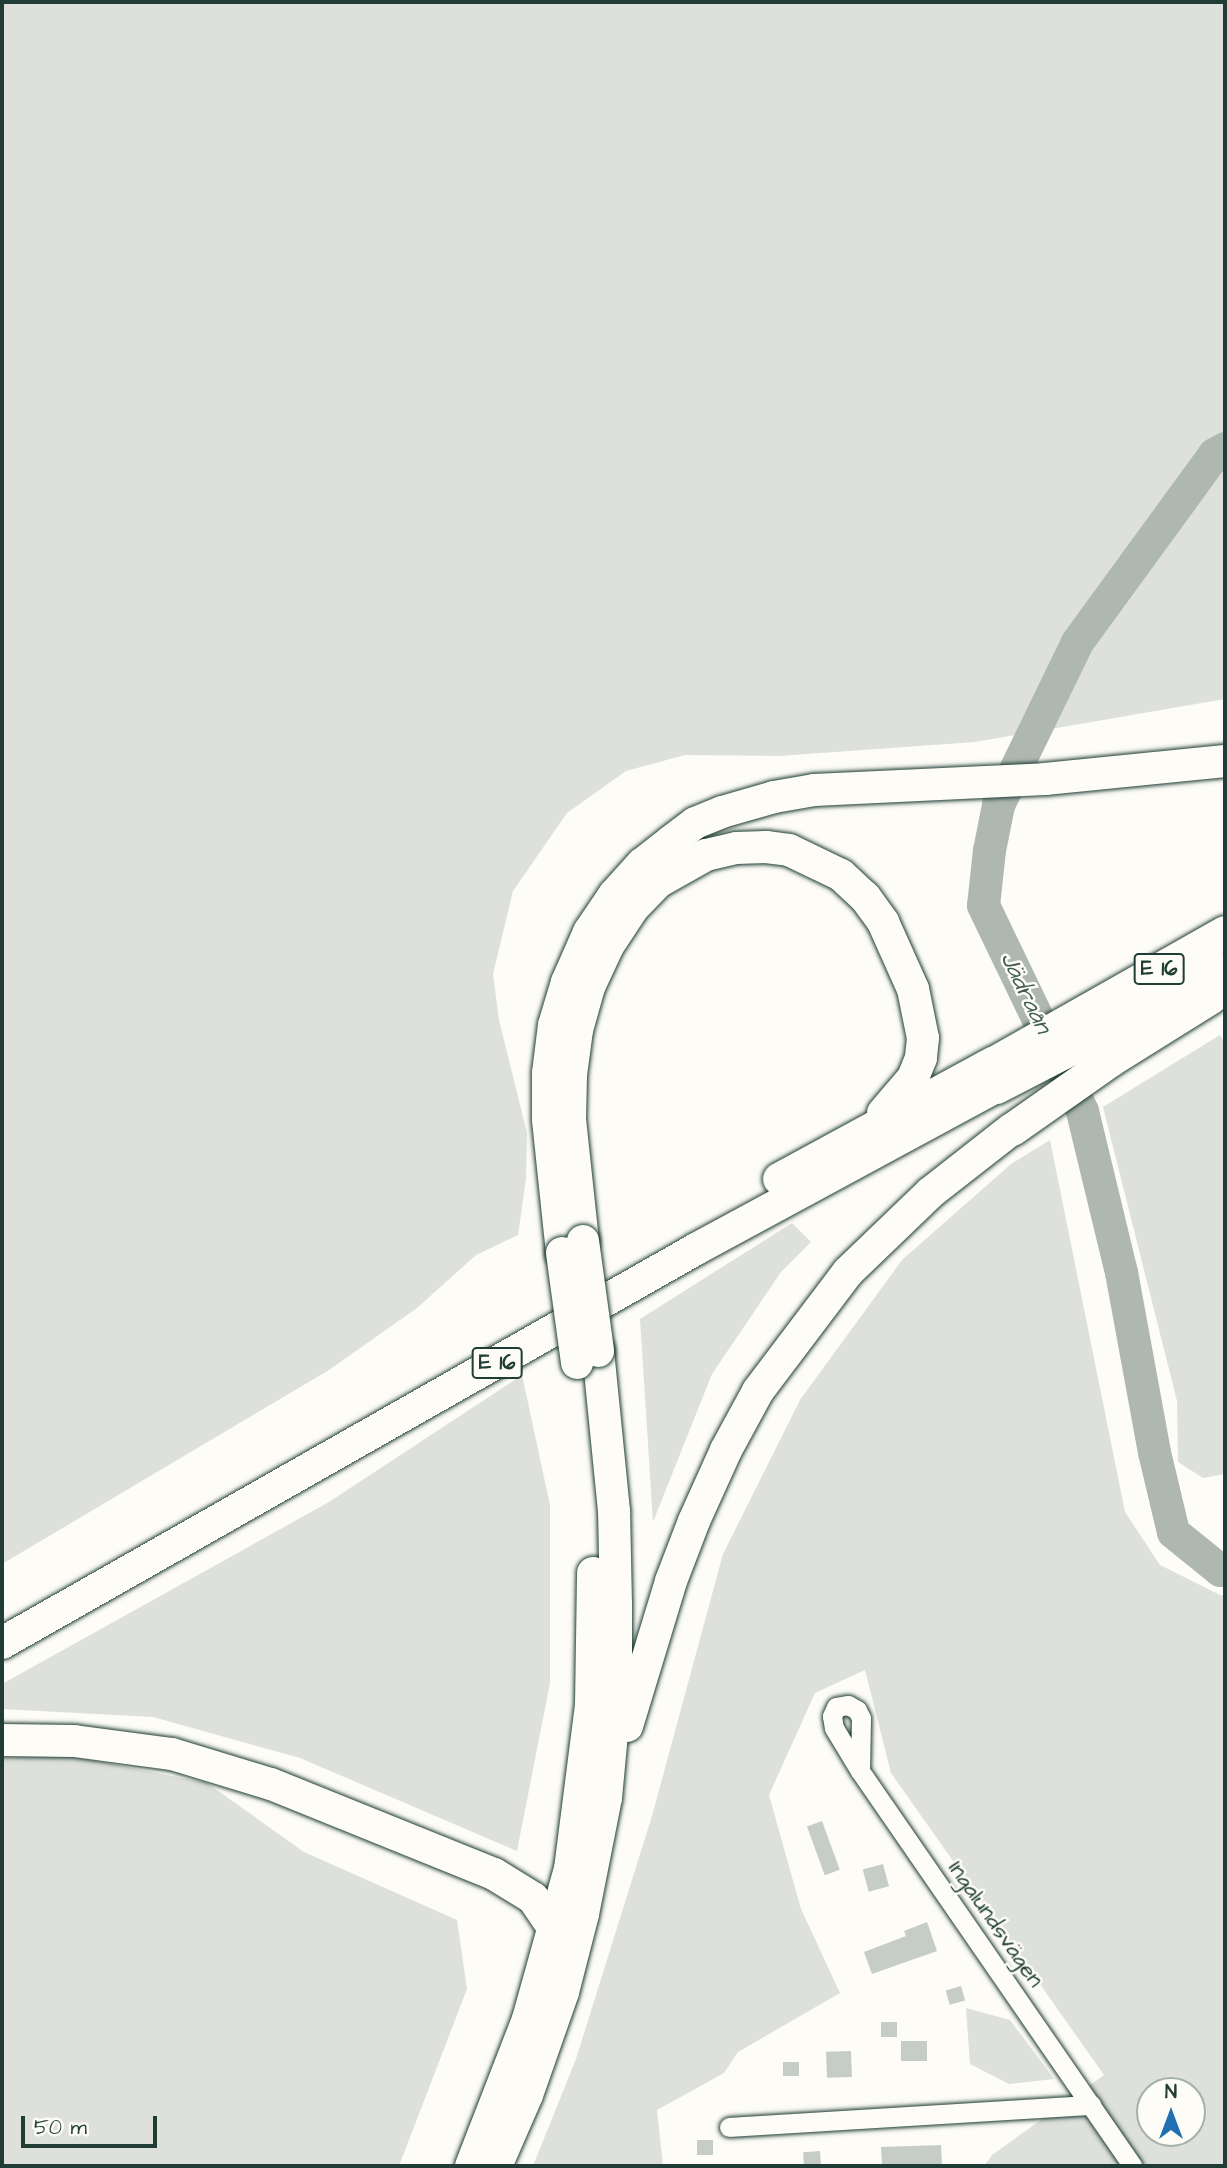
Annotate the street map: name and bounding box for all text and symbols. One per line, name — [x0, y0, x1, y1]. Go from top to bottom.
water label: Jädraån — [993, 948, 1057, 1038]
road number: E 16 — [1133, 951, 1185, 986]
road number: E 16 — [471, 1346, 523, 1380]
street label: Ingalundsvägen — [942, 1855, 1050, 1993]
north arrow — [1136, 2077, 1206, 2147]
text: N — [1165, 2079, 1177, 2106]
scale bar — [24, 2102, 161, 2146]
text: 50 m — [34, 2113, 87, 2142]

